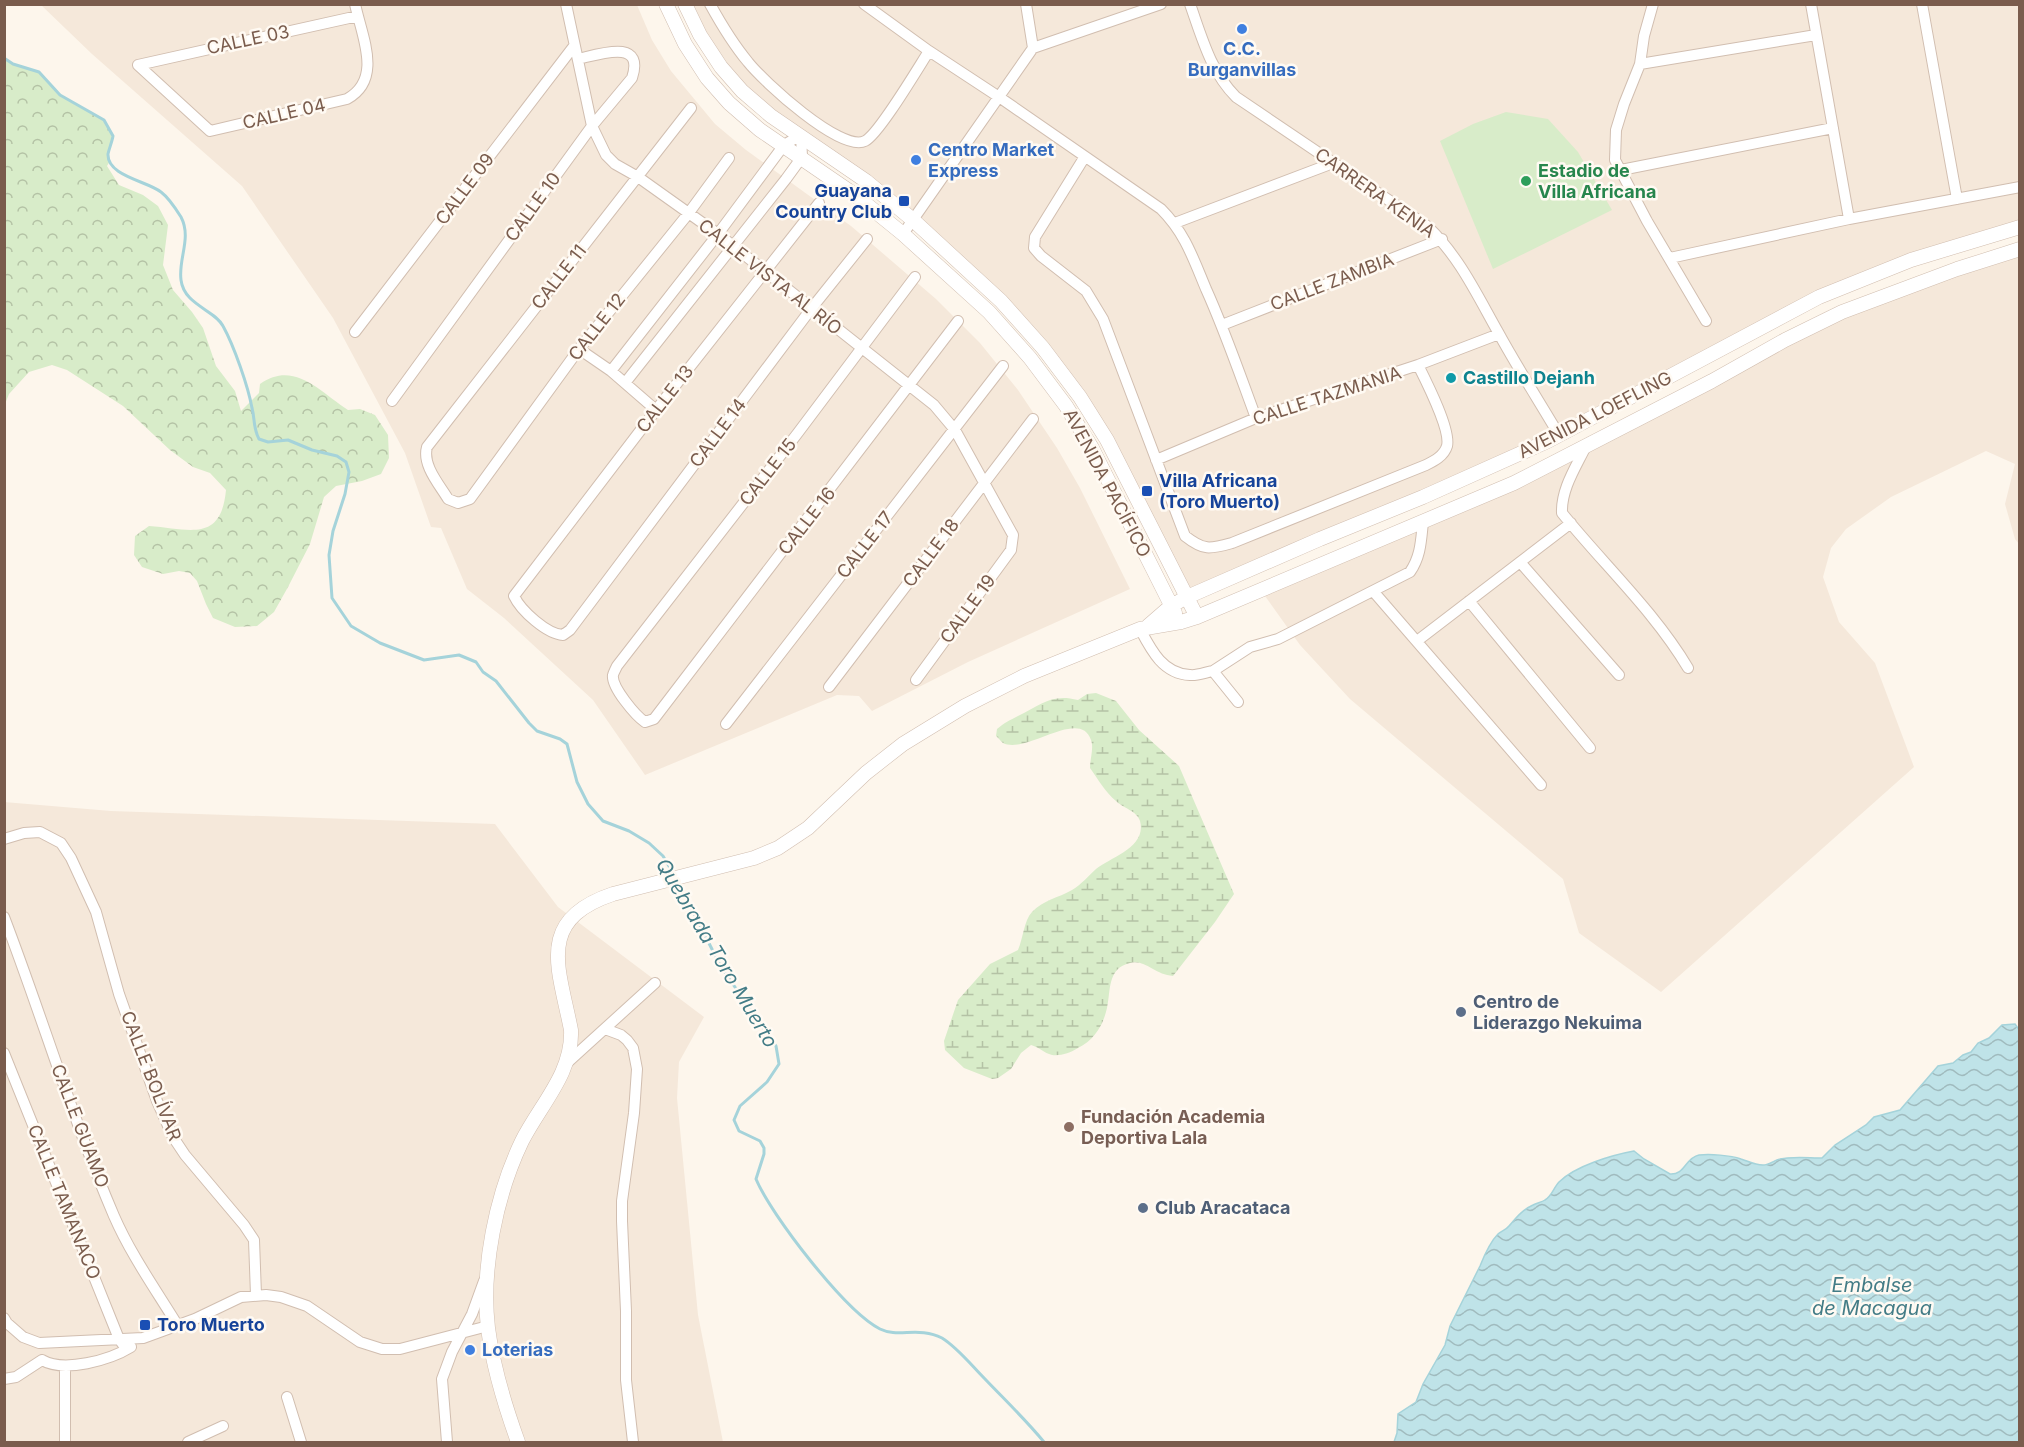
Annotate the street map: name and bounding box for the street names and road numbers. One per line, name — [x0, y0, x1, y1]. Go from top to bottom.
street label: CALLE 03 — [205, 21, 291, 59]
street label: CALLE 04 — [240, 94, 327, 133]
street label: CARRERA KENIA — [1311, 143, 1439, 242]
street label: CALLE 09 — [431, 149, 498, 229]
street label: CALLE 10 — [501, 168, 565, 245]
street label: CALLE VISTA AL RÍO — [695, 213, 847, 339]
street label: CALLE 11 — [527, 240, 590, 313]
street label: CALLE ZAMBIA — [1267, 248, 1396, 315]
street label: CALLE 12 — [564, 289, 629, 365]
street label: CALLE 13 — [632, 361, 697, 437]
street label: CALLE TAZMANIA — [1250, 362, 1404, 429]
street label: AVENIDA LOEFLING — [1514, 367, 1675, 462]
street label: CALLE 14 — [685, 394, 750, 471]
street label: AVENIDA PACÍFICO — [1059, 405, 1156, 561]
street label: CALLE 15 — [735, 434, 800, 510]
street label: CALLE 16 — [774, 483, 839, 559]
street label: CALLE 17 — [832, 507, 897, 582]
street label: CALLE 18 — [898, 514, 963, 591]
street label: CALLE 19 — [936, 570, 1000, 647]
street label: CALLE BOLÍVAR — [117, 1008, 187, 1144]
street label: CALLE GUAMO — [47, 1061, 114, 1190]
street label: CALLE TAMANACO — [24, 1121, 105, 1282]

